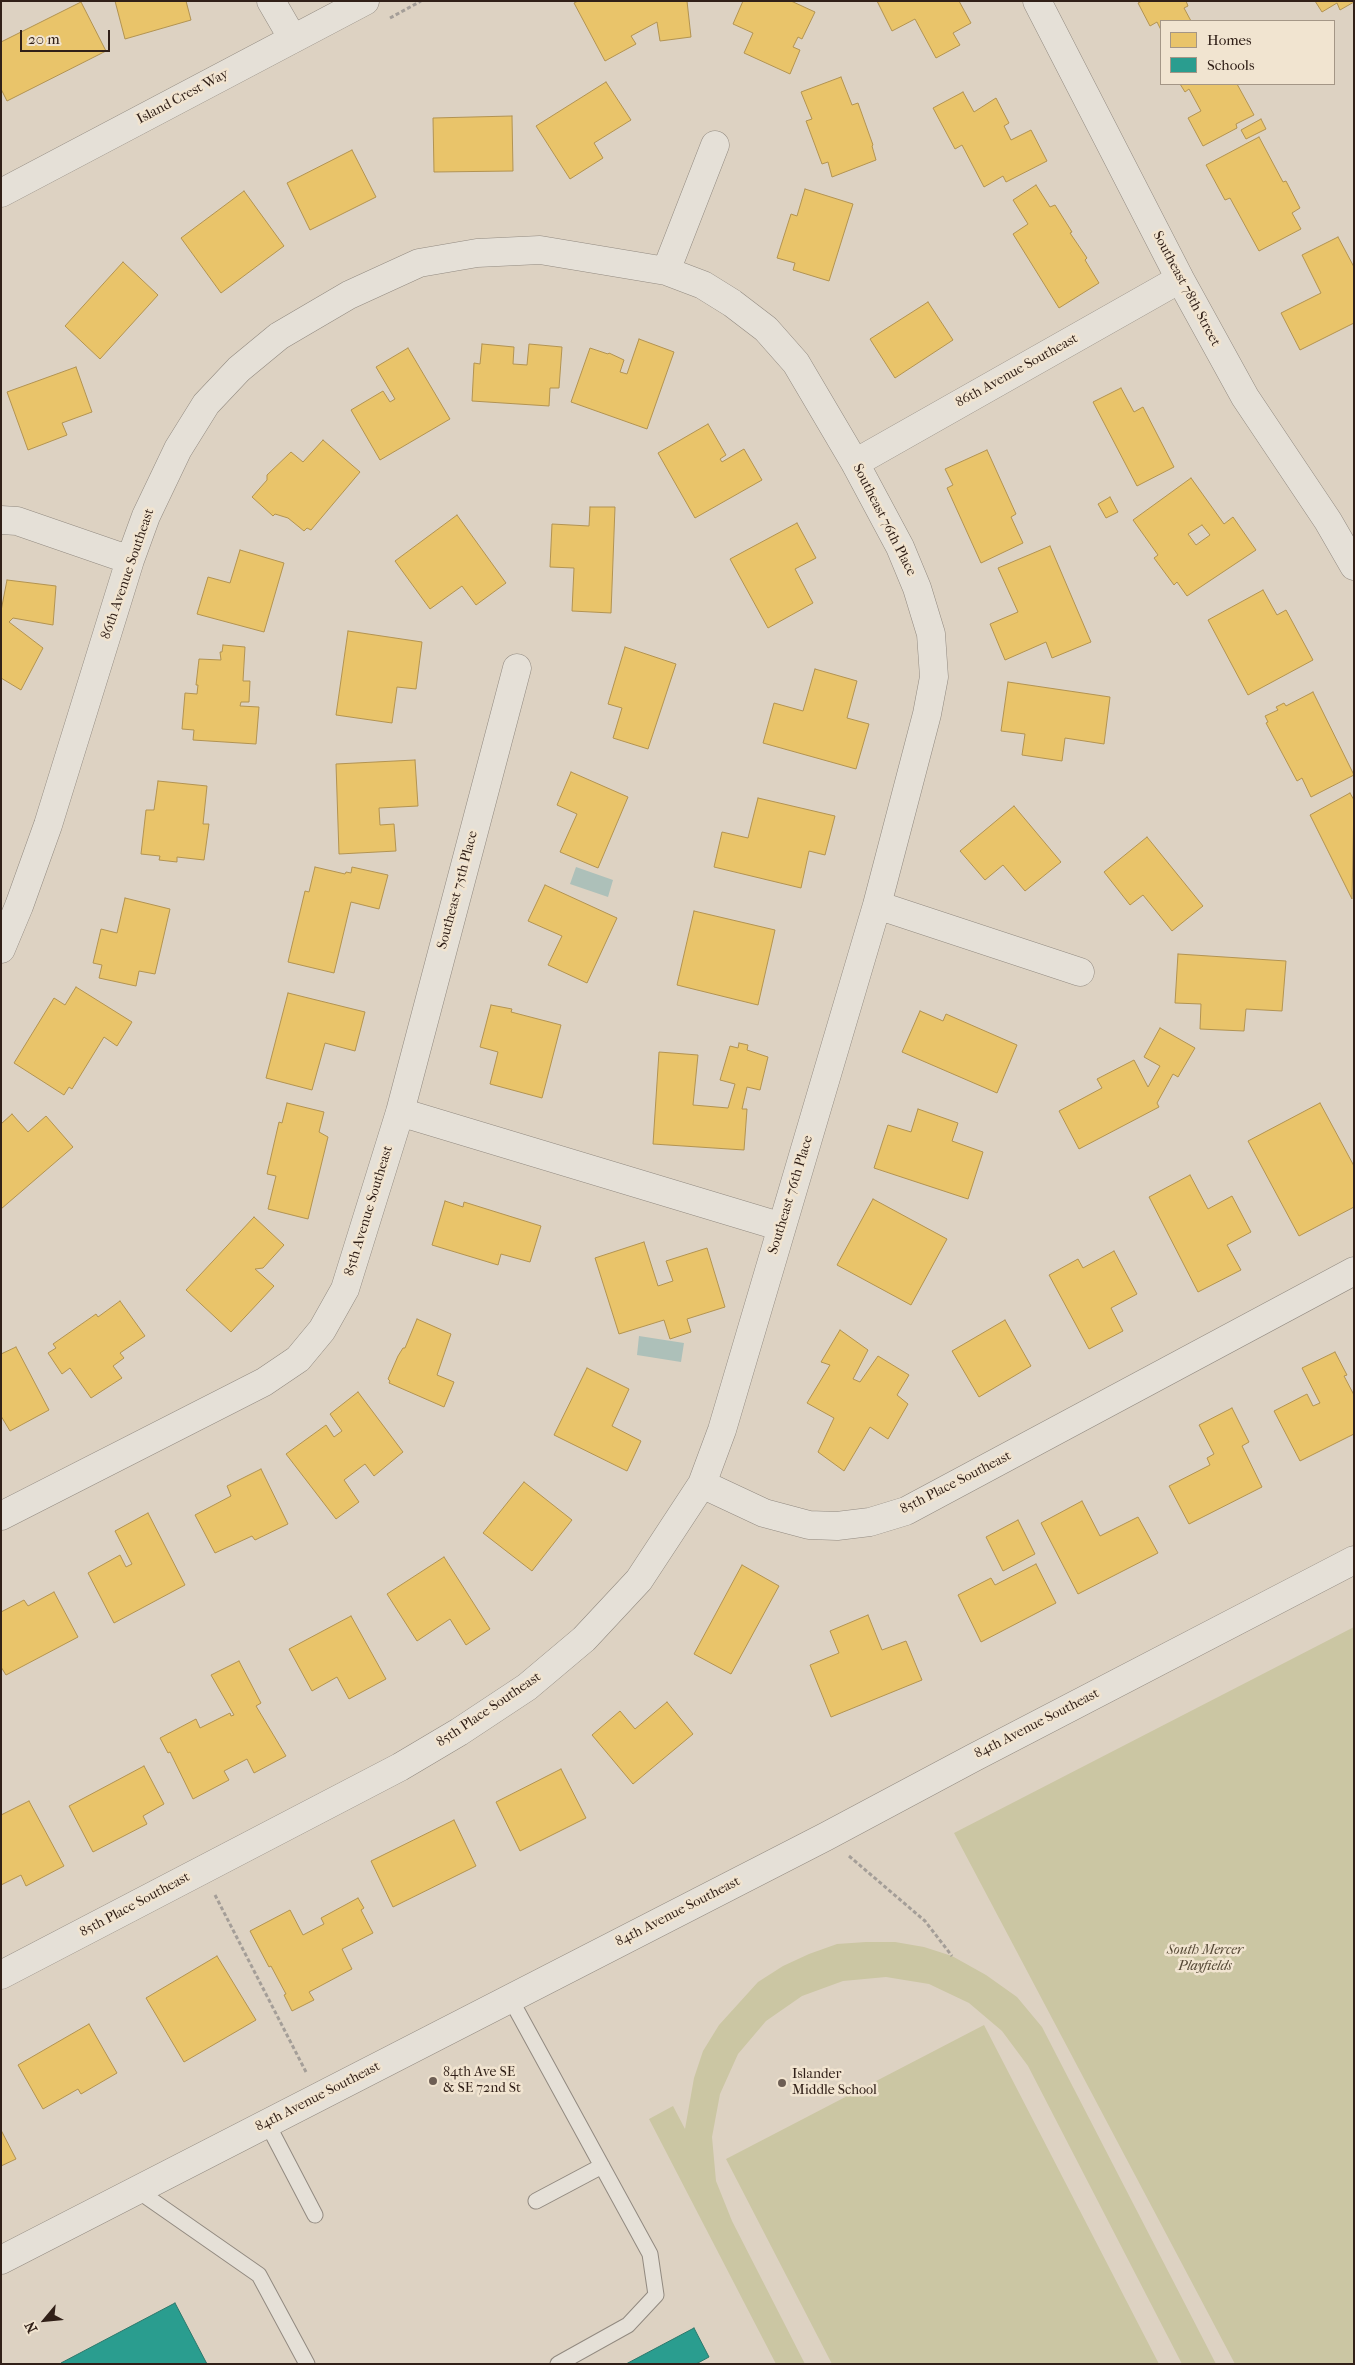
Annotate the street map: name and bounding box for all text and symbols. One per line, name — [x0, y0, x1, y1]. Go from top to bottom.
scale bar — [22, 20, 112, 52]
legend — [1160, 20, 1335, 85]
text: 20 m — [28, 30, 60, 48]
text: Homes — [1207, 31, 1252, 49]
text: Schools — [1207, 56, 1254, 74]
street label: Island Crest Way — [134, 66, 232, 128]
street label: Southeast 78th Street — [1149, 229, 1223, 349]
street label: 86th Avenue Southeast — [953, 330, 1081, 412]
street label: Southeast 76th Place — [848, 461, 920, 579]
street label: 86th Avenue Southeast — [98, 506, 158, 642]
street label: Southeast 75th Place — [434, 829, 482, 951]
street label: Southeast 76th Place — [765, 1133, 817, 1257]
street label: 85th Avenue Southeast — [341, 1144, 397, 1278]
street label: 85th Place Southeast — [898, 1448, 1014, 1518]
street label: 85th Place Southeast — [434, 1669, 544, 1751]
street label: 84th Avenue Southeast — [972, 1685, 1102, 1763]
street label: 85th Place Southeast — [77, 1869, 193, 1941]
street label: 84th Avenue Southeast — [613, 1873, 743, 1951]
park label: South Mercer Playfields — [1167, 1943, 1243, 1975]
street label: 84th Avenue Southeast — [253, 2058, 383, 2136]
place label: 84th Ave SE & SE 72nd St — [443, 2065, 521, 2098]
place label: Islander Middle School — [792, 2067, 877, 2100]
marker: 84th Ave SE & SE 72nd St — [427, 2075, 439, 2087]
marker: Islander Middle School — [776, 2077, 788, 2089]
north arrow — [20, 2295, 70, 2345]
text: N — [21, 2319, 41, 2336]

